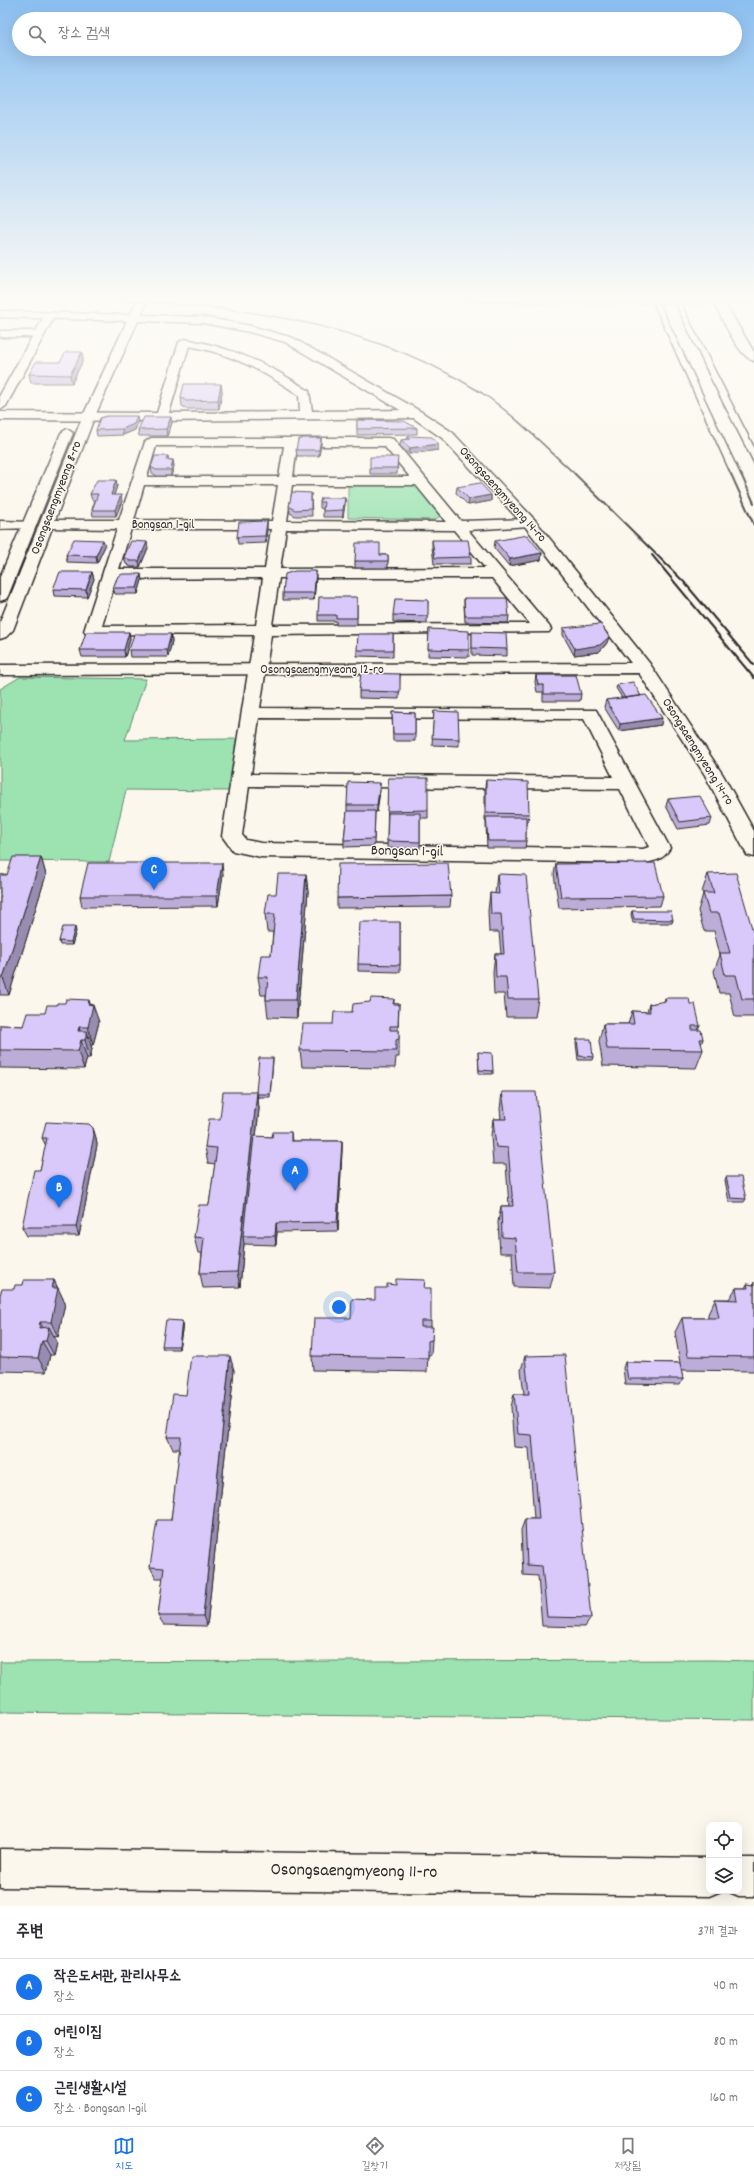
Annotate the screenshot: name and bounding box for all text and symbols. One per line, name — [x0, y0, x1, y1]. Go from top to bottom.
search box — [12, 12, 742, 56]
icon: search — [26, 23, 48, 45]
text: 장소 검색 — [58, 23, 110, 45]
street label: Osongsaengmyeong 8-ro — [27, 438, 87, 557]
street label: Osongsaengmyeong 14-ro — [454, 443, 550, 547]
street label: Bongsan 1-gil — [132, 516, 194, 535]
street label: Osongsaengmyeong 12-ro — [260, 661, 384, 680]
street label: Osongsaengmyeong 14-ro — [656, 695, 738, 809]
street label: Bongsan 1-gil — [371, 840, 444, 864]
pin: C — [141, 857, 167, 890]
pin: A — [282, 1158, 308, 1191]
pin: B — [46, 1175, 72, 1208]
your location — [329, 1297, 349, 1317]
map controls — [706, 1822, 742, 1894]
button: locate — [706, 1822, 742, 1858]
street label: Osongsaengmyeong 11-ro — [270, 1858, 438, 1886]
button: layers — [706, 1858, 742, 1894]
text: 주변 — [16, 1921, 43, 1945]
text: 3개 결과 — [698, 1923, 738, 1942]
text: 작은도서관, 관리사무소 — [54, 1966, 181, 1988]
text: A — [25, 1977, 33, 1996]
text: 40 m — [714, 1977, 738, 1996]
text: 장소 — [54, 1988, 75, 2007]
text: 어린이집 — [54, 2022, 102, 2044]
text: B — [26, 2033, 32, 2052]
text: 80 m — [714, 2033, 738, 2052]
text: 장소 — [54, 2044, 75, 2063]
text: 근린생활시설 — [54, 2078, 126, 2100]
text: C — [26, 2089, 32, 2108]
text: 160 m — [710, 2089, 738, 2108]
text: 장소 · Bongsan 1-gil — [54, 2100, 147, 2119]
tab: 지도 — [113, 2135, 135, 2175]
tab: 길찾기 — [361, 2135, 388, 2175]
tab: 저장됨 — [614, 2135, 641, 2175]

